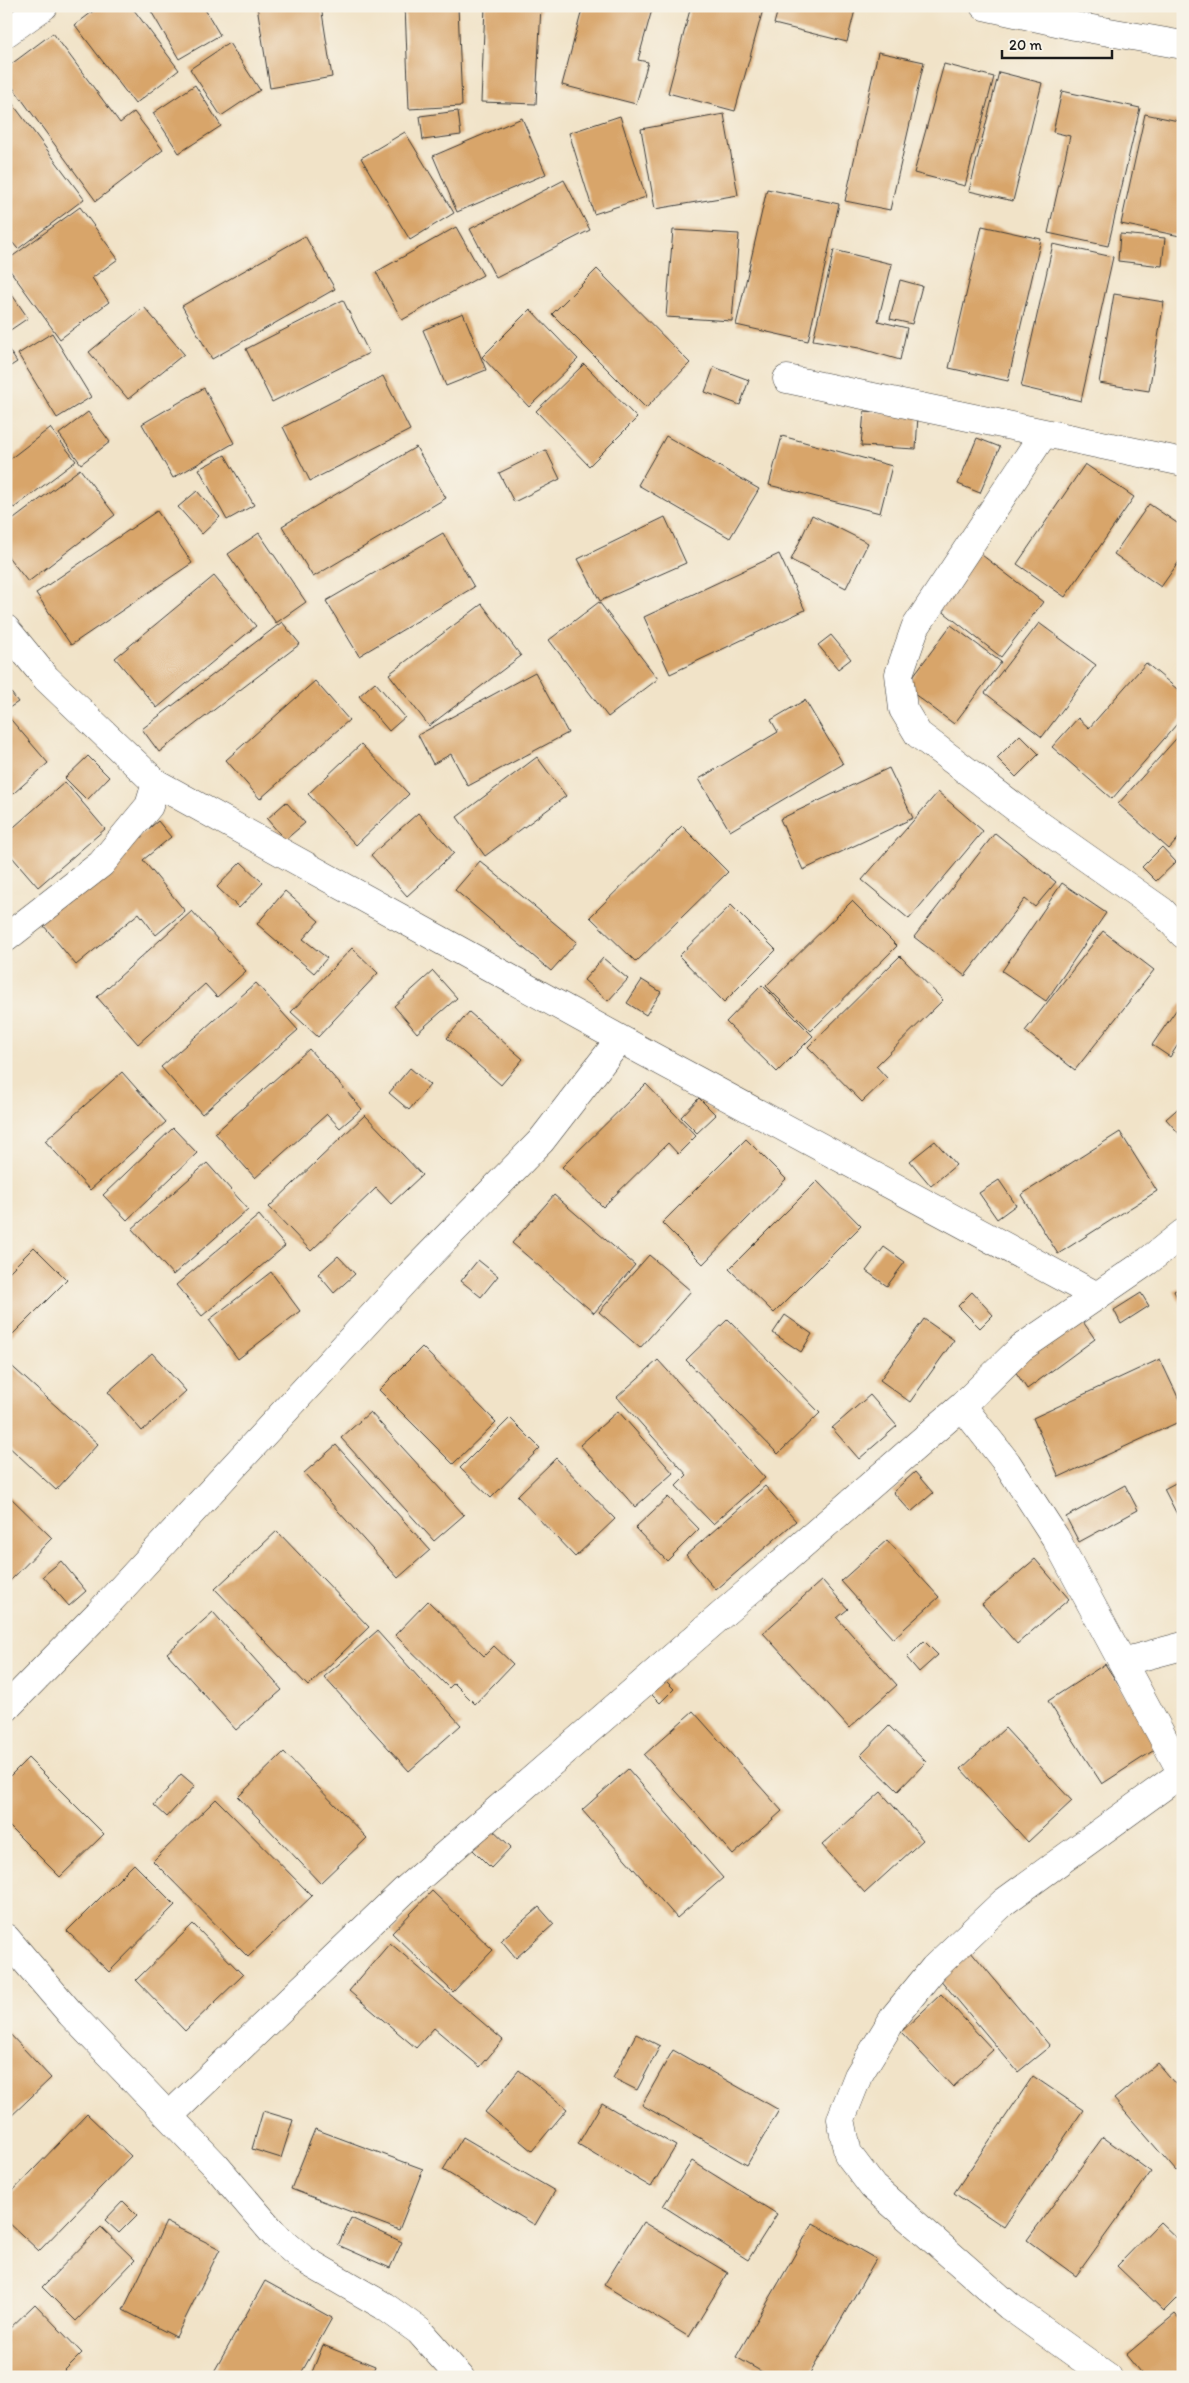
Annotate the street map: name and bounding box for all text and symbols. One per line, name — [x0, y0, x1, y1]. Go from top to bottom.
scale bar — [1002, 28, 1112, 60]
text: 20 m — [1009, 36, 1043, 54]

